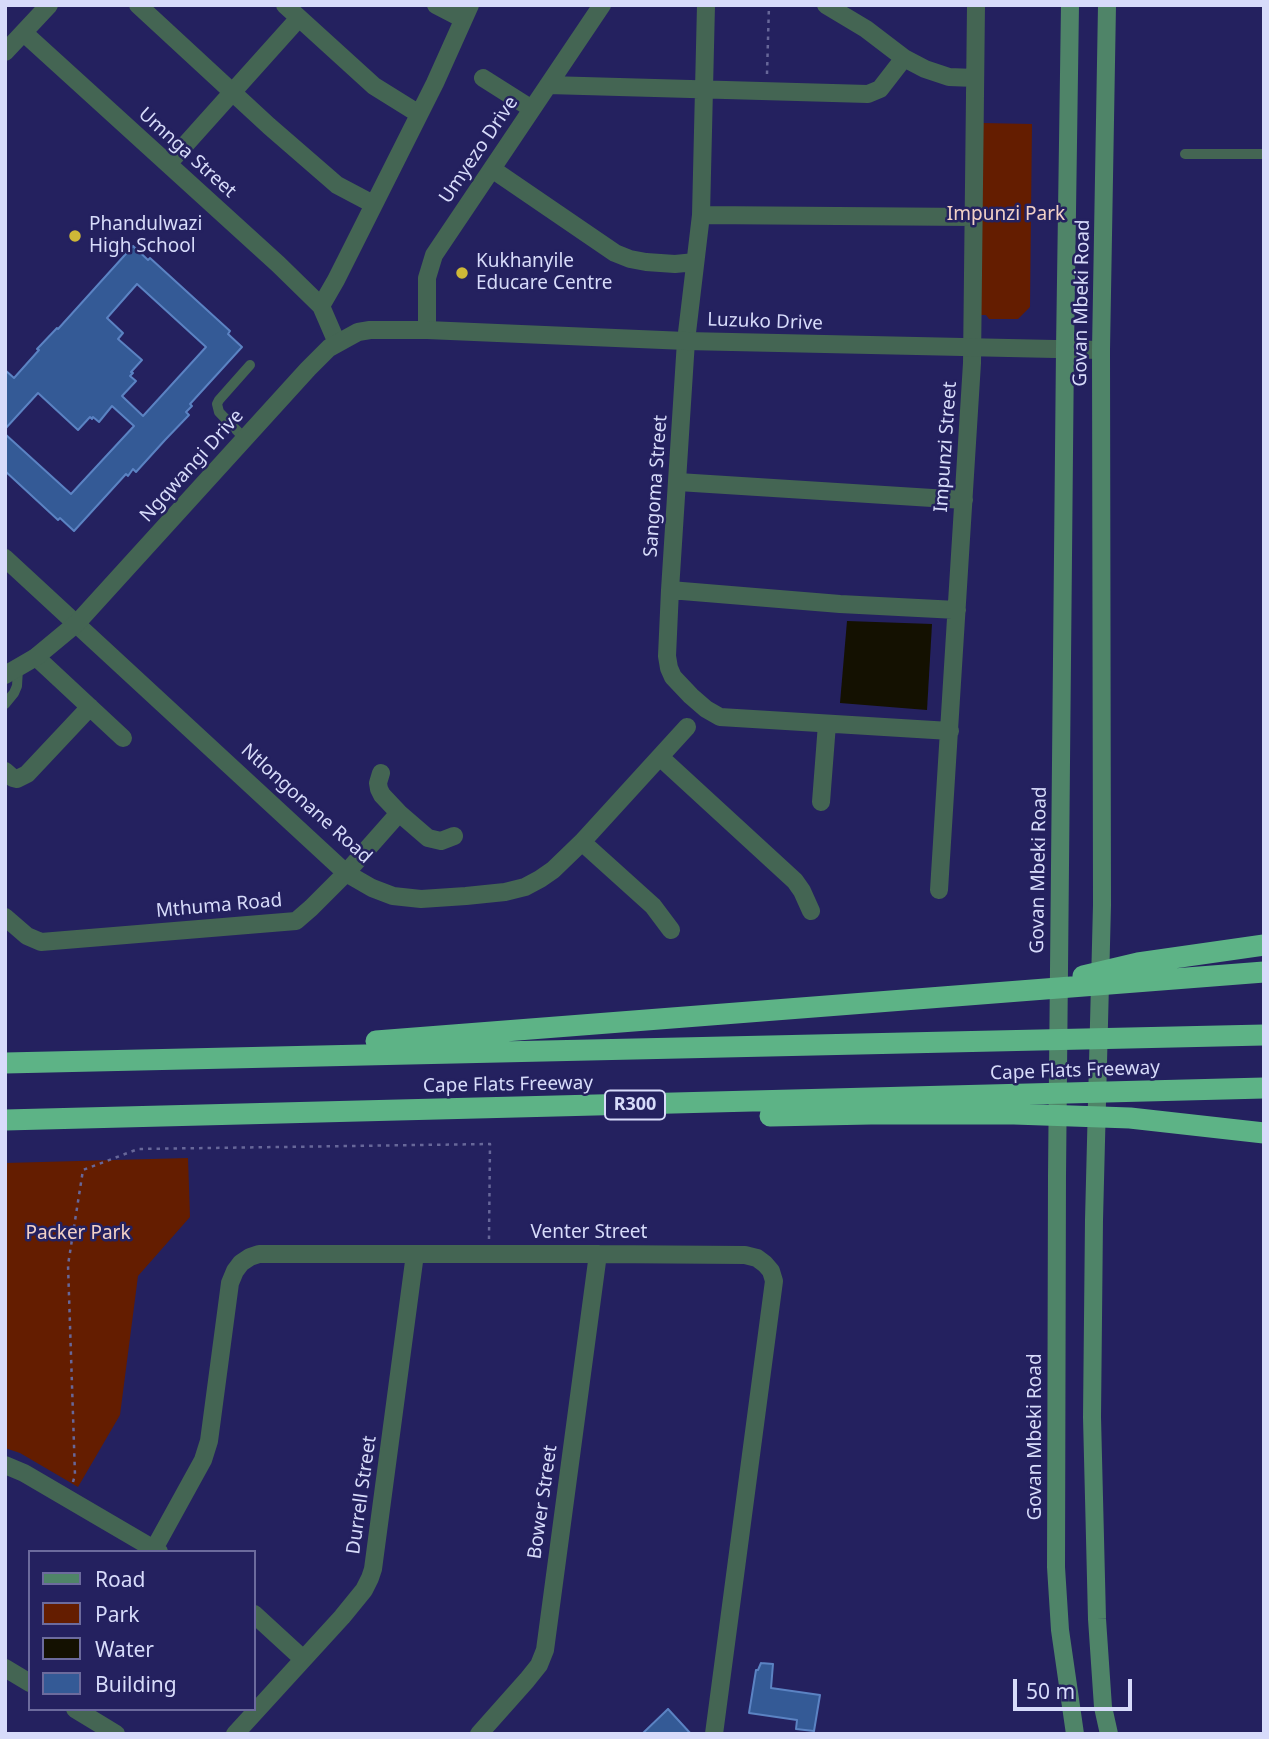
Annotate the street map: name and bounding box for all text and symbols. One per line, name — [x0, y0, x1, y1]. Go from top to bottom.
street label: Umyezo Drive — [435, 92, 523, 208]
street label: Umnga Street — [133, 103, 241, 203]
park label: Impunzi Park — [947, 204, 1065, 226]
place label: Phandulwazi High School — [89, 214, 202, 258]
street label: Govan Mbeki Road — [1069, 219, 1095, 387]
marker: Phandulwazi High School — [67, 228, 83, 244]
place label: Kukhanyile Educare Centre — [476, 251, 612, 295]
marker: Kukhanyile Educare Centre — [454, 265, 470, 281]
street label: Luzuko Drive — [707, 309, 823, 335]
street label: Impunzi Street — [930, 381, 962, 513]
street label: Ngqwangi Drive — [135, 405, 249, 527]
street label: Sangoma Street — [640, 414, 672, 558]
street label: Ntlongonane Road — [236, 739, 376, 869]
street label: Govan Mbeki Road — [1026, 786, 1052, 954]
street label: Mthuma Road — [155, 889, 283, 923]
street label: Cape Flats Freeway — [990, 1057, 1160, 1085]
street label: Cape Flats Freeway — [423, 1072, 593, 1098]
road number: R300 — [605, 1090, 665, 1120]
street label: Venter Street — [531, 1222, 647, 1244]
park label: Packer Park — [25, 1223, 131, 1245]
street label: Govan Mbeki Road — [1025, 1353, 1047, 1521]
street label: Durrell Street — [342, 1434, 382, 1556]
street label: Bower Street — [524, 1443, 562, 1561]
legend — [28, 1550, 256, 1711]
text: Road — [95, 1565, 145, 1593]
text: Park — [95, 1600, 139, 1628]
text: Water — [95, 1635, 154, 1663]
scale bar — [1017, 1666, 1136, 1710]
text: Building — [95, 1670, 177, 1698]
text: 50 m — [1026, 1677, 1075, 1705]

